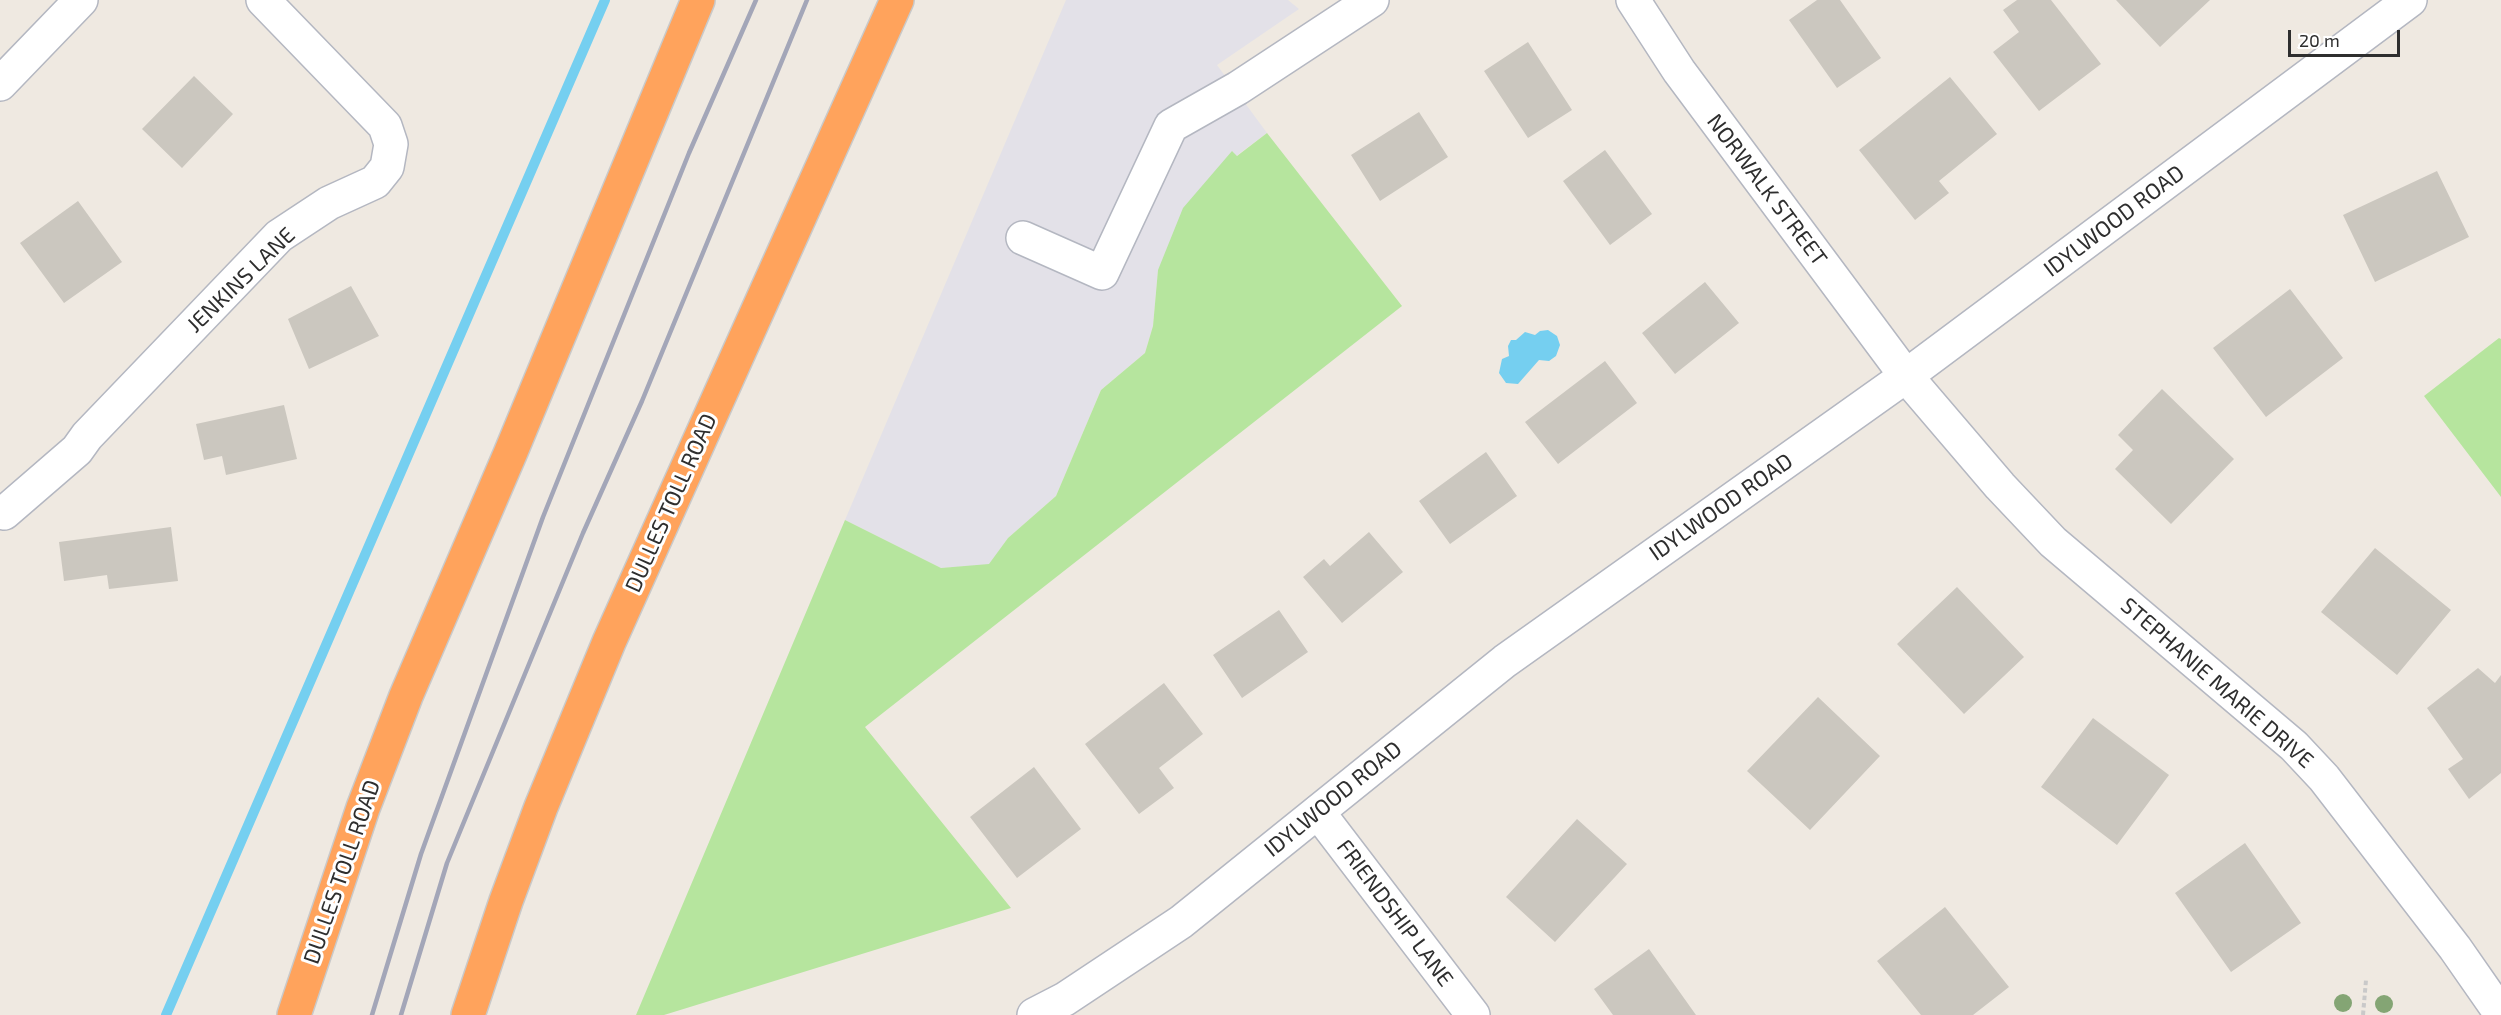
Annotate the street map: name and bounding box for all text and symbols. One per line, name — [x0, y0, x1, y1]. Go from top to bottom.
scale bar — [2291, 18, 2404, 56]
text: 20 m — [2299, 29, 2340, 51]
street label: NORWALK STREET — [1701, 109, 1833, 271]
street label: IDYLWOOD ROAD — [2039, 160, 2189, 282]
street label: JENKINS LANE — [182, 222, 300, 338]
street label: DULLES TOLL ROAD — [620, 410, 722, 596]
street label: IDYLWOOD ROAD — [1644, 448, 1798, 566]
street label: STEPHANIE MARIE DRIVE — [2115, 592, 2319, 774]
street label: IDYLWOOD ROAD — [1259, 736, 1407, 862]
street label: DULLES TOLL ROAD — [298, 777, 386, 967]
street label: FRIENDSHIP LANE — [1331, 834, 1459, 992]

